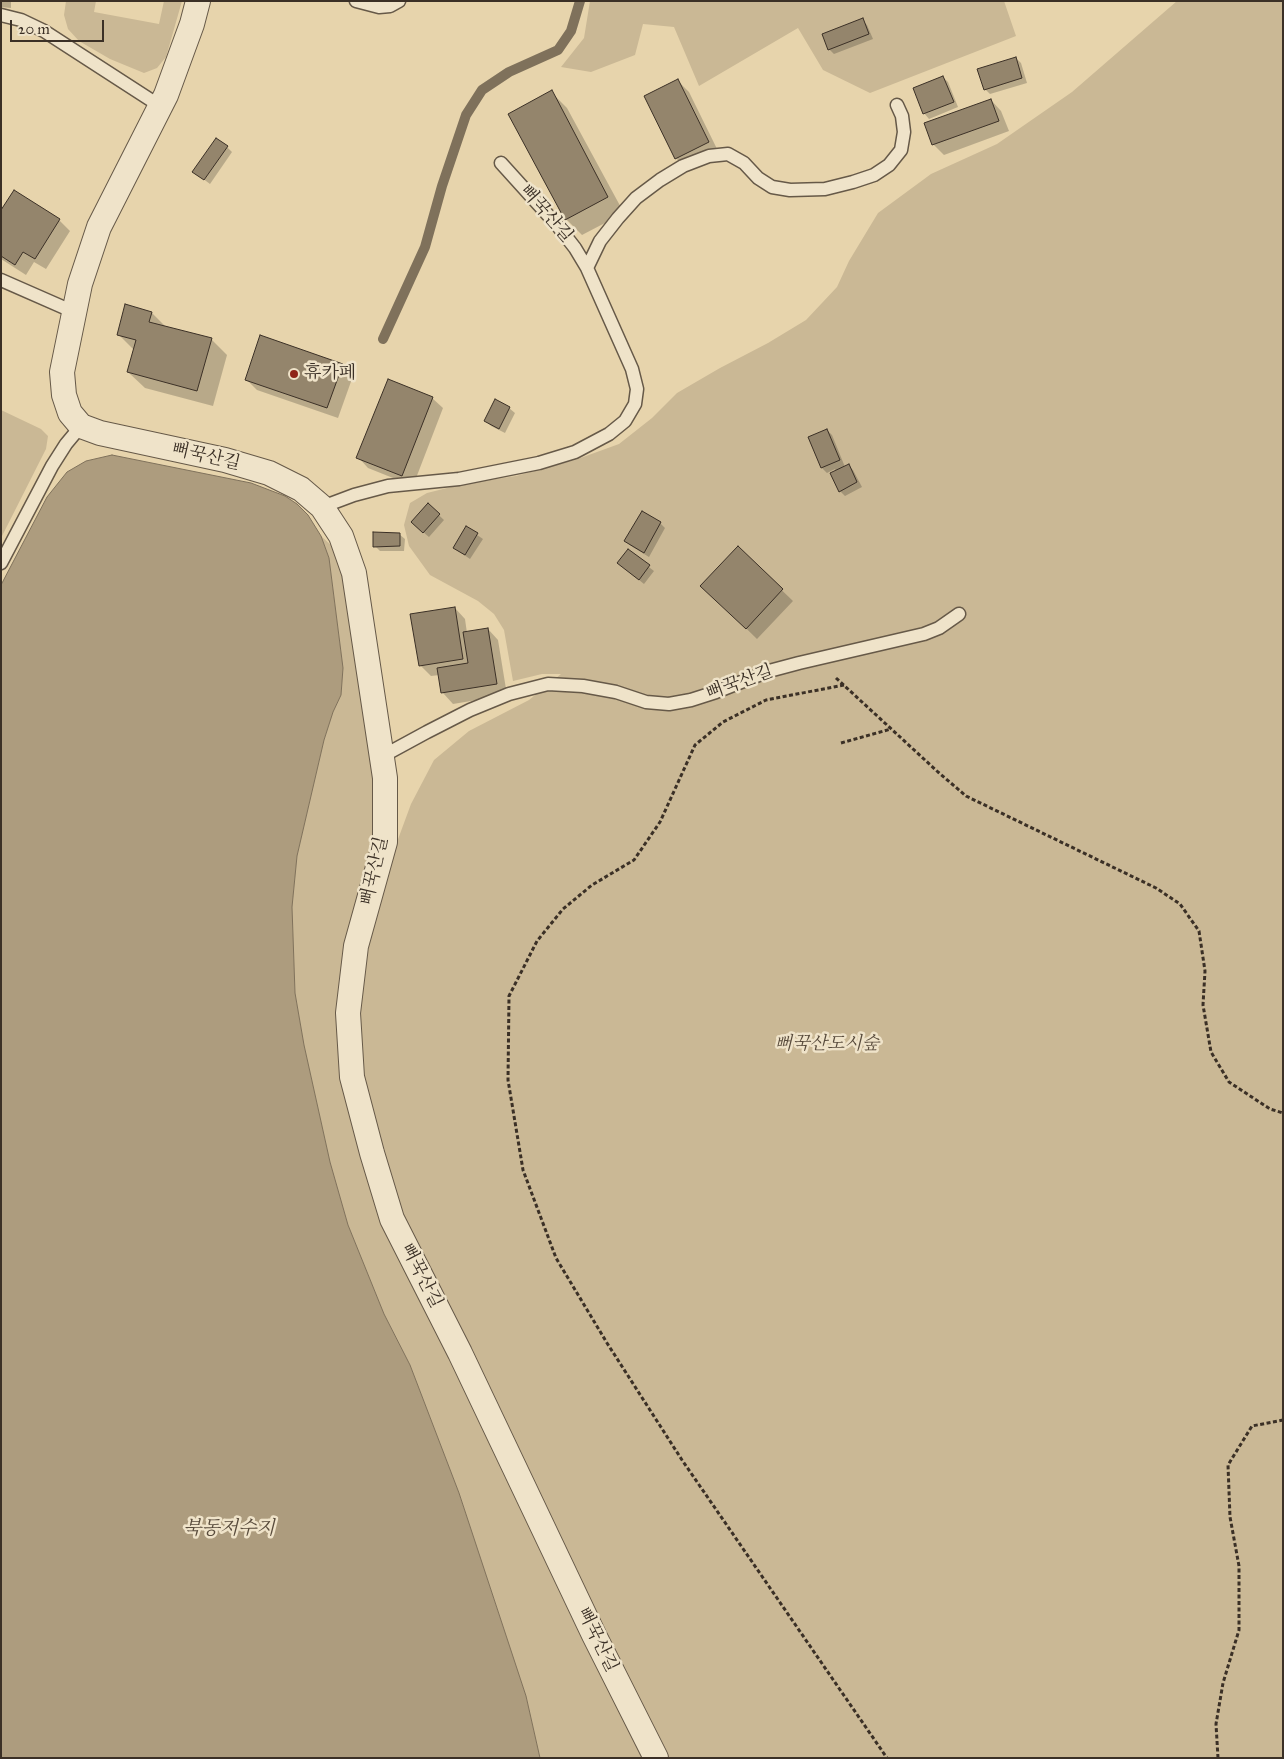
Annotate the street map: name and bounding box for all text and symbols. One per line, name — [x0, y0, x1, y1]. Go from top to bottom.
scale bar — [12, 10, 106, 42]
text: 20 m — [18, 20, 50, 38]
street label: 뻐꾹산길 — [515, 181, 577, 247]
place label: 휴카페 — [304, 363, 356, 385]
marker: 휴카페 — [288, 368, 300, 380]
street label: 뻐꾹산길 — [170, 439, 242, 475]
street label: 뻐꾹산길 — [704, 661, 776, 705]
street label: 뻐꾹산길 — [357, 835, 393, 907]
park label: 뻐꾹산도시숲 — [775, 1034, 879, 1056]
street label: 뻐꾹산길 — [396, 1240, 446, 1312]
water label: 북동저수지 — [183, 1518, 275, 1540]
street label: 뻐꾹산길 — [572, 1604, 622, 1676]

